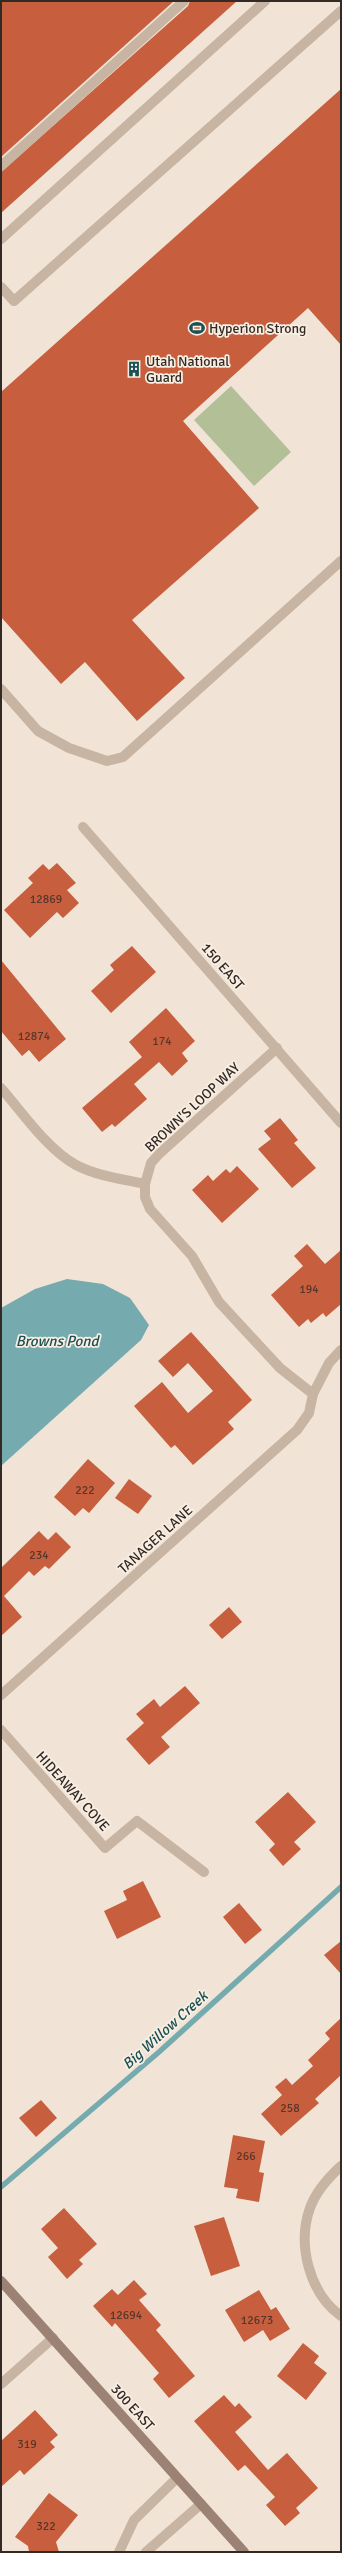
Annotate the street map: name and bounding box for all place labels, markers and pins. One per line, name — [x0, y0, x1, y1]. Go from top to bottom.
sports icon: Hyperion Strong — [188, 319, 206, 337]
place label: Hyperion Strong — [209, 320, 306, 337]
place label: Utah National Guard — [146, 353, 229, 386]
building icon: Utah National Guard — [125, 360, 143, 378]

